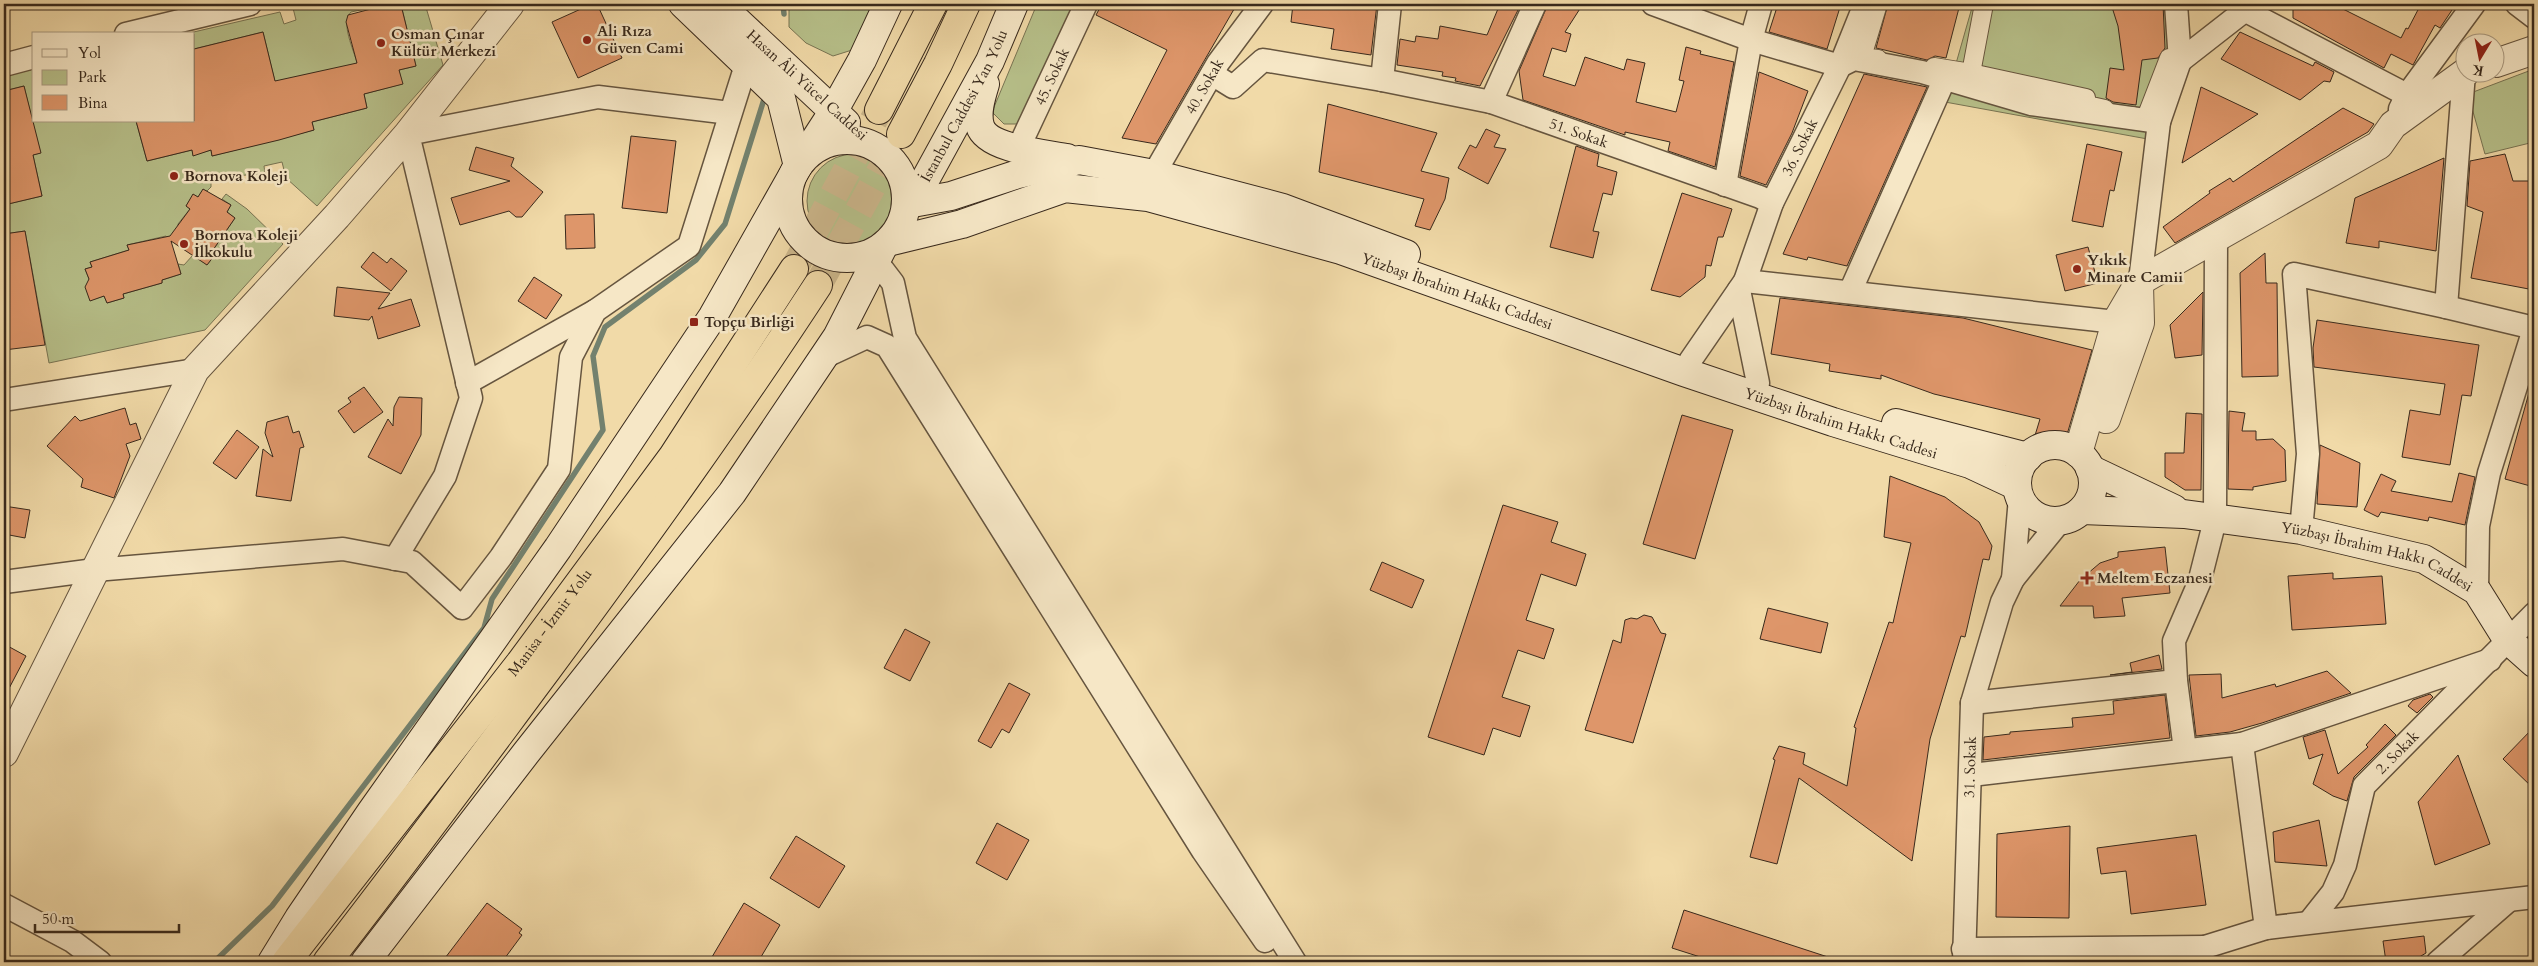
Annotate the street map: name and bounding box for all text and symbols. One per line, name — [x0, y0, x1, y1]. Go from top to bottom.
place label: Ali Rıza Güven Cami — [597, 21, 684, 58]
place label: Osman Çınar Kültür Merkezi — [391, 24, 496, 61]
street label: Hasan Âli Yücel Caddesi — [742, 24, 873, 145]
street label: İstanbul Caddesi Yan Yolu — [916, 27, 1012, 186]
legend — [32, 32, 195, 122]
north arrow — [2456, 32, 2506, 82]
marker: Ali Rıza Güven Cami — [581, 34, 593, 46]
marker: Osman Çınar Kültür Merkezi — [375, 37, 387, 49]
text: Yol — [78, 43, 101, 63]
street label: 45. Sokak — [1030, 45, 1074, 109]
street label: 40. Sokak — [1180, 55, 1228, 118]
text: K — [2470, 60, 2485, 81]
text: Park — [78, 67, 107, 87]
text: Bina — [78, 93, 108, 113]
street label: 51. Sokak — [1546, 113, 1611, 153]
street label: 36. Sokak — [1777, 115, 1822, 179]
place label: Bornova Koleji — [184, 166, 288, 186]
marker: Bornova Koleji — [168, 170, 180, 182]
place label: Bornova Koleji İlkokulu — [194, 225, 298, 262]
marker: Bornova Koleji İlkokulu — [178, 238, 190, 250]
street label: Yüzbaşı İbrahim Hakkı Caddesi — [1359, 248, 1555, 334]
place label: Yıkık Minare Camii — [2087, 250, 2183, 287]
marker: Yıkık Minare Camii — [2071, 263, 2083, 275]
place label: Topçu Birliği — [704, 312, 795, 332]
marker: Topçu Birliği — [688, 316, 700, 328]
street label: Yüzbaşı İbrahim Hakkı Caddesi — [1742, 383, 1940, 463]
street label: Yüzbaşı İbrahim Hakkı Caddesi — [2280, 517, 2476, 596]
street label: Manisa - İzmir Yolu — [503, 565, 596, 680]
place label: Meltem Eczanesi — [2097, 568, 2213, 588]
marker: Meltem Eczanesi — [2081, 572, 2093, 584]
street label: 2. Sokak — [2371, 726, 2423, 779]
street label: 31. Sokak — [1959, 736, 1981, 798]
scale bar — [35, 901, 179, 933]
text: 50 m — [42, 909, 74, 929]

